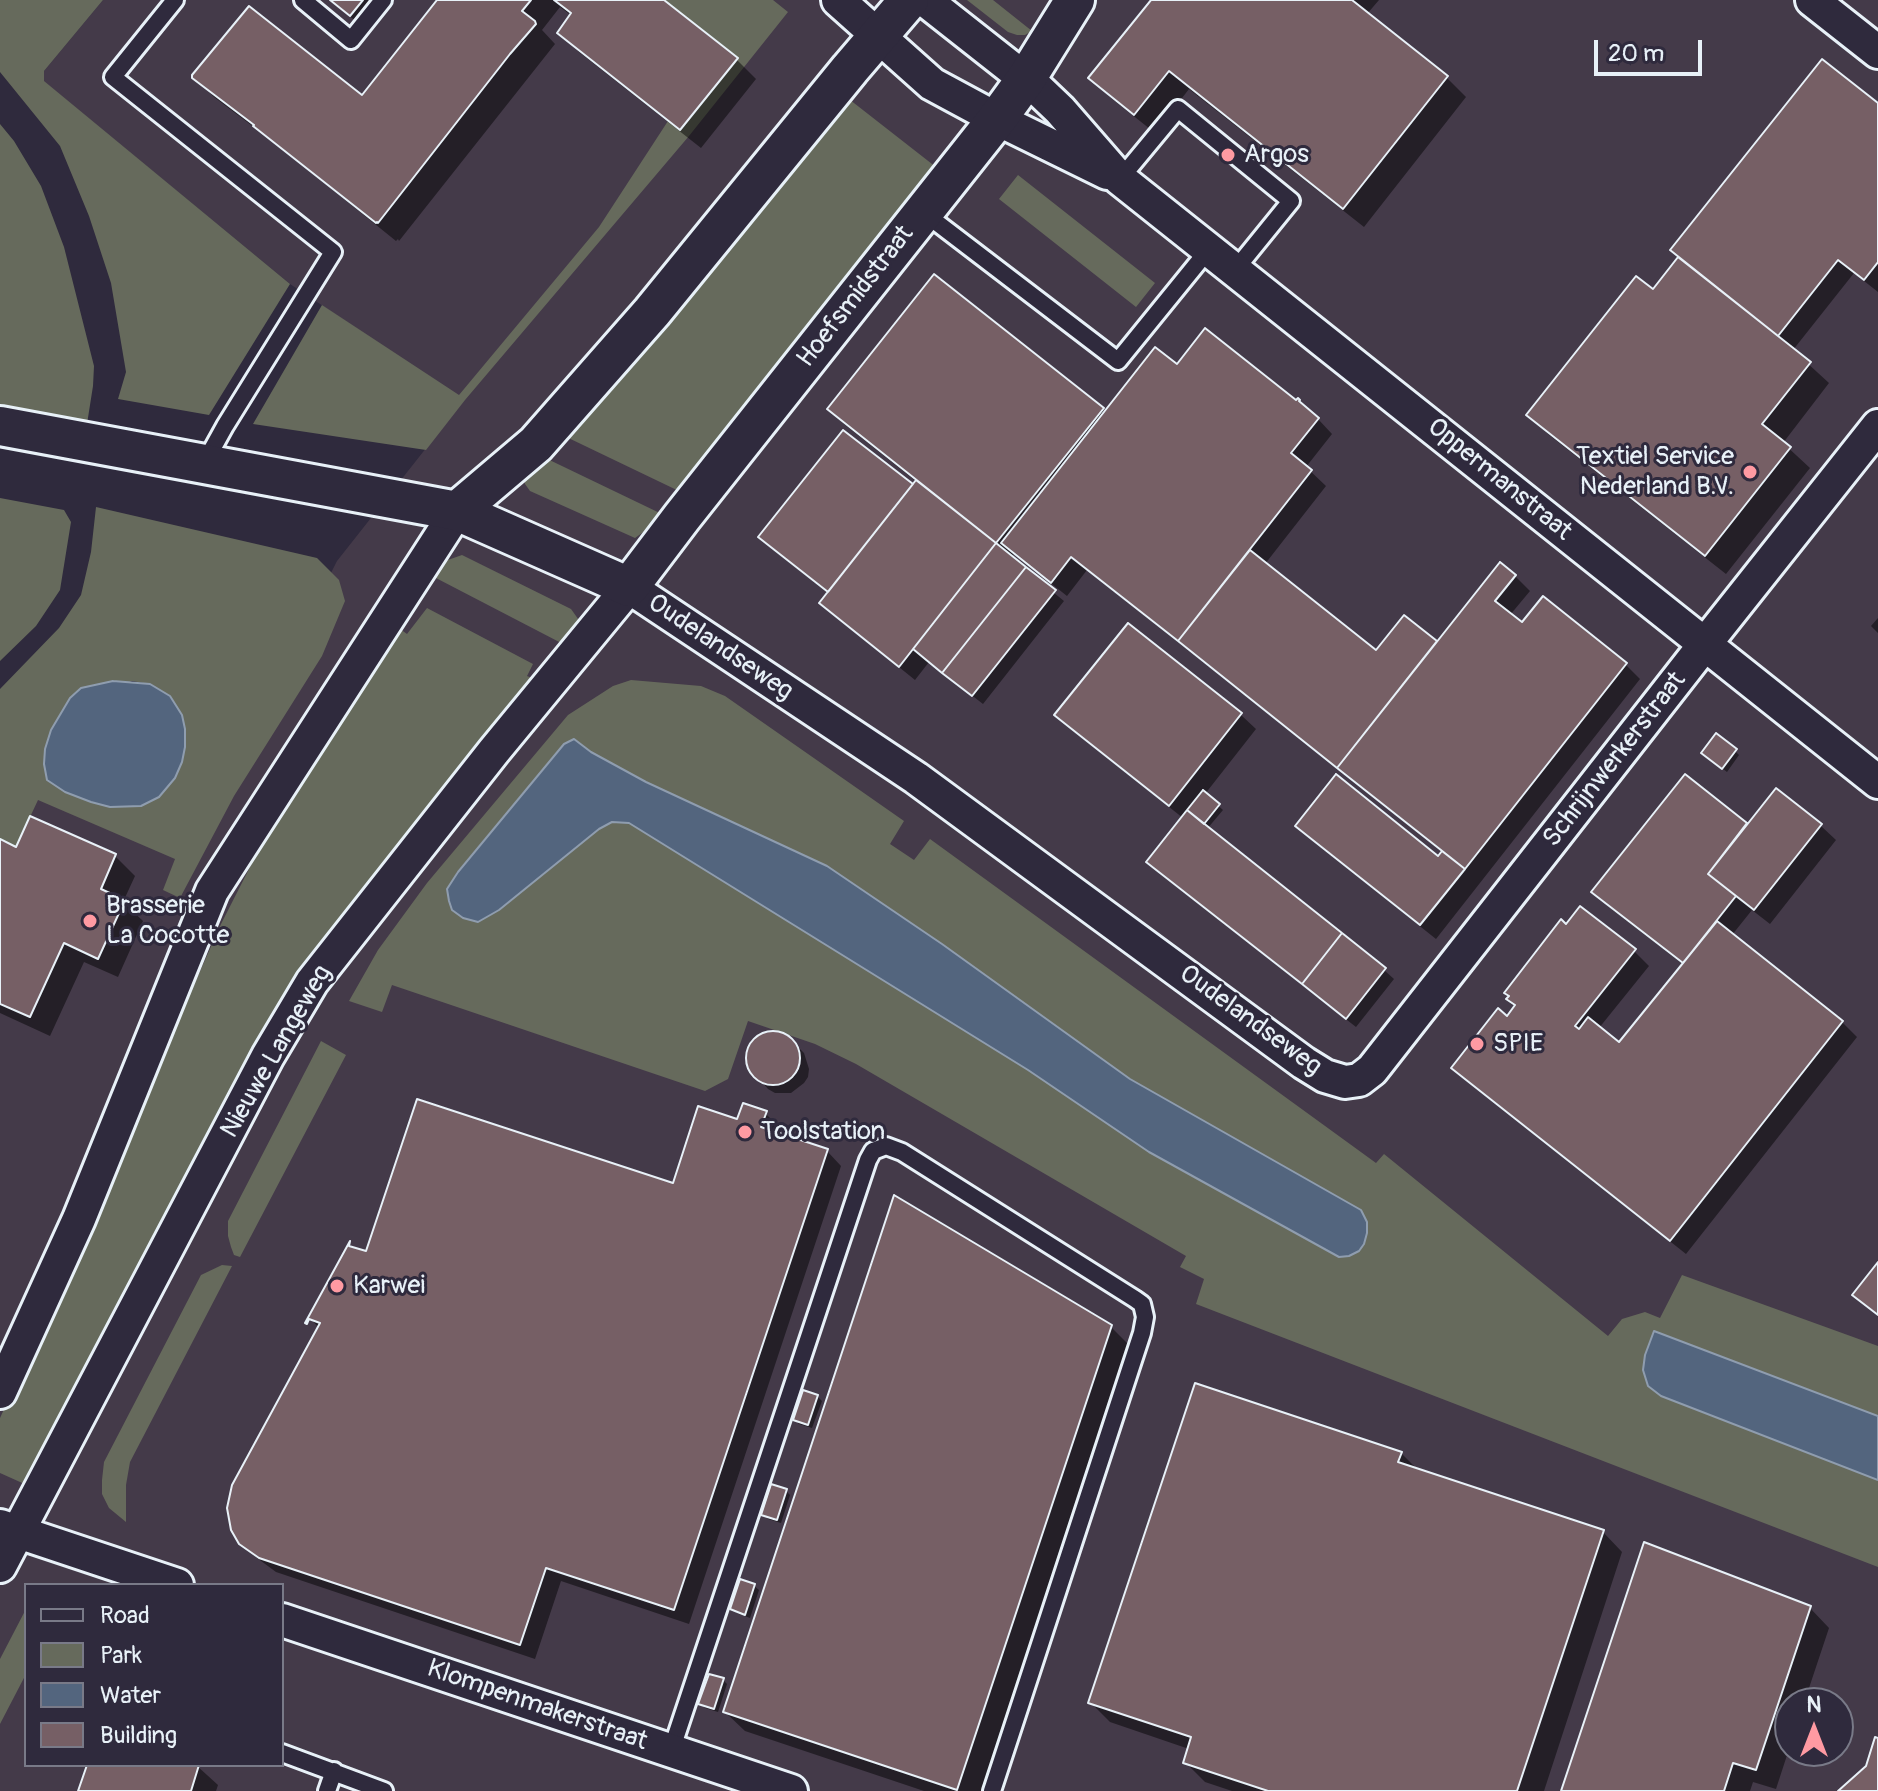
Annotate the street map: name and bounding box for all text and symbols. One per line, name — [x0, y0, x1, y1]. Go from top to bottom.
scale bar — [1598, 24, 1706, 74]
text: 20 m — [1608, 39, 1664, 68]
place label: Argos — [1244, 139, 1309, 171]
marker: Argos — [1219, 146, 1237, 164]
street label: Hoefsmidstraat — [791, 220, 921, 374]
street label: Oppermanstraat — [1420, 412, 1578, 548]
place label: Textiel Service Nederland B.V. — [1576, 441, 1734, 502]
marker: Textiel Service Nederland B.V. — [1741, 463, 1759, 481]
street label: Oudelandseweg — [642, 588, 798, 708]
street label: Schrijnwerkerstraat — [1537, 666, 1693, 854]
place label: Brasserie La Cocotte — [106, 890, 229, 952]
marker: Brasserie La Cocotte — [81, 912, 99, 930]
street label: Oudelandseweg — [1173, 959, 1327, 1083]
street label: Nieuwe Langeweg — [215, 960, 339, 1144]
place label: SPIE — [1493, 1028, 1543, 1060]
marker: SPIE — [1468, 1035, 1486, 1053]
place label: Toolstation — [761, 1116, 885, 1148]
marker: Toolstation — [736, 1123, 754, 1141]
place label: Karwei — [353, 1270, 425, 1302]
marker: Karwei — [328, 1277, 346, 1295]
legend — [24, 1583, 284, 1767]
text: Road — [100, 1601, 150, 1630]
text: Park — [100, 1641, 142, 1670]
street label: Klompenmakerstraat — [423, 1654, 651, 1758]
text: Water — [100, 1681, 161, 1710]
north arrow — [1774, 1687, 1854, 1767]
text: N — [1807, 1691, 1821, 1719]
text: Building — [100, 1721, 177, 1750]

